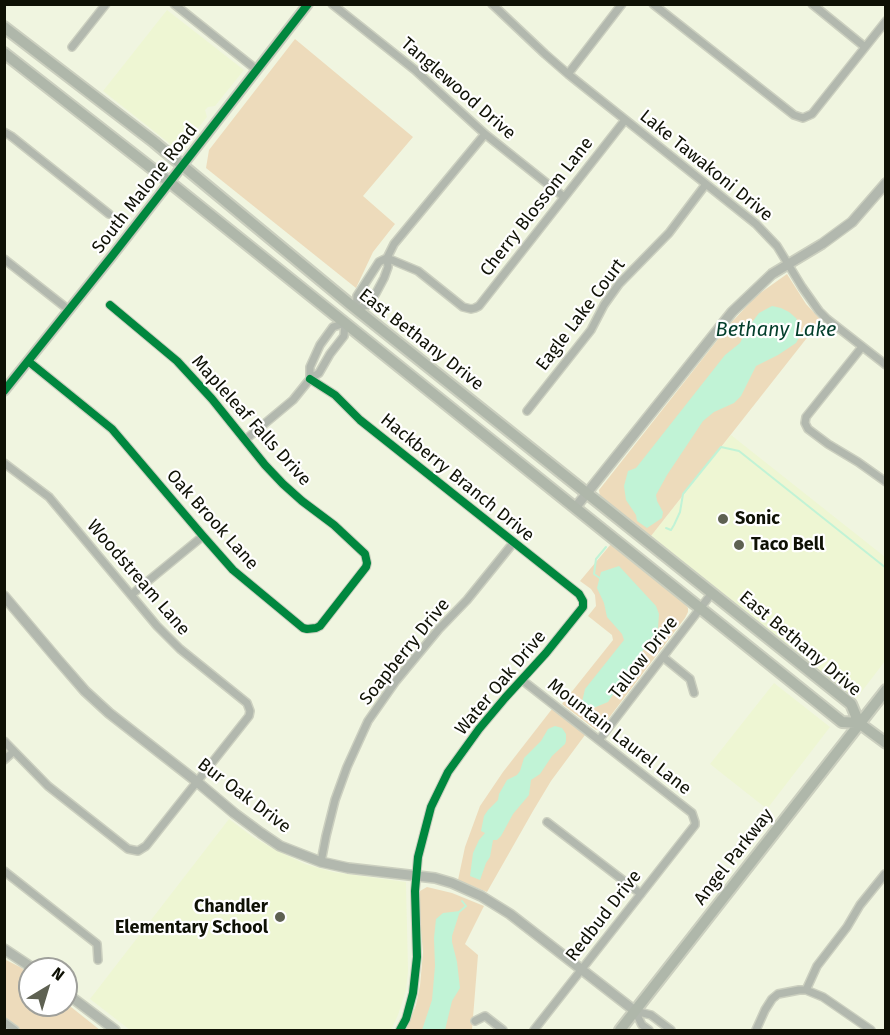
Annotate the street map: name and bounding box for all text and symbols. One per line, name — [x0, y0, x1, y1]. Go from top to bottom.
street label: Tanglewood Drive — [396, 33, 520, 145]
street label: Lake Tawakoni Drive — [635, 106, 777, 226]
street label: South Malone Road — [88, 120, 202, 258]
street label: Cherry Blossom Lane — [476, 133, 598, 281]
street label: Eagle Lake Court — [532, 255, 630, 375]
street label: East Bethany Drive — [354, 285, 488, 395]
water label: Bethany Lake — [716, 318, 836, 342]
street label: Mapleleaf Falls Drive — [187, 351, 315, 491]
street label: Hackberry Branch Drive — [376, 409, 538, 547]
street label: Oak Brook Lane — [161, 465, 263, 575]
place label: Sonic — [735, 508, 780, 530]
marker: Sonic — [716, 512, 730, 526]
street label: Woodstream Lane — [82, 516, 194, 640]
place label: Taco Bell — [751, 534, 824, 556]
marker: Taco Bell — [732, 538, 746, 552]
street label: East Bethany Drive — [735, 587, 865, 701]
street label: Soapberry Drive — [355, 594, 455, 710]
street label: Tallow Drive — [605, 612, 683, 704]
street label: Water Oak Drive — [451, 626, 551, 740]
street label: Mountain Laurel Lane — [543, 674, 695, 800]
street label: Bur Oak Drive — [193, 754, 295, 838]
street label: Angel Parkway — [690, 805, 778, 909]
street label: Redbud Drive — [562, 866, 646, 966]
place label: Chandler Elementary School — [115, 896, 268, 938]
marker: Chandler Elementary School — [273, 910, 287, 924]
north arrow — [18, 957, 78, 1017]
text: N — [48, 963, 68, 985]

